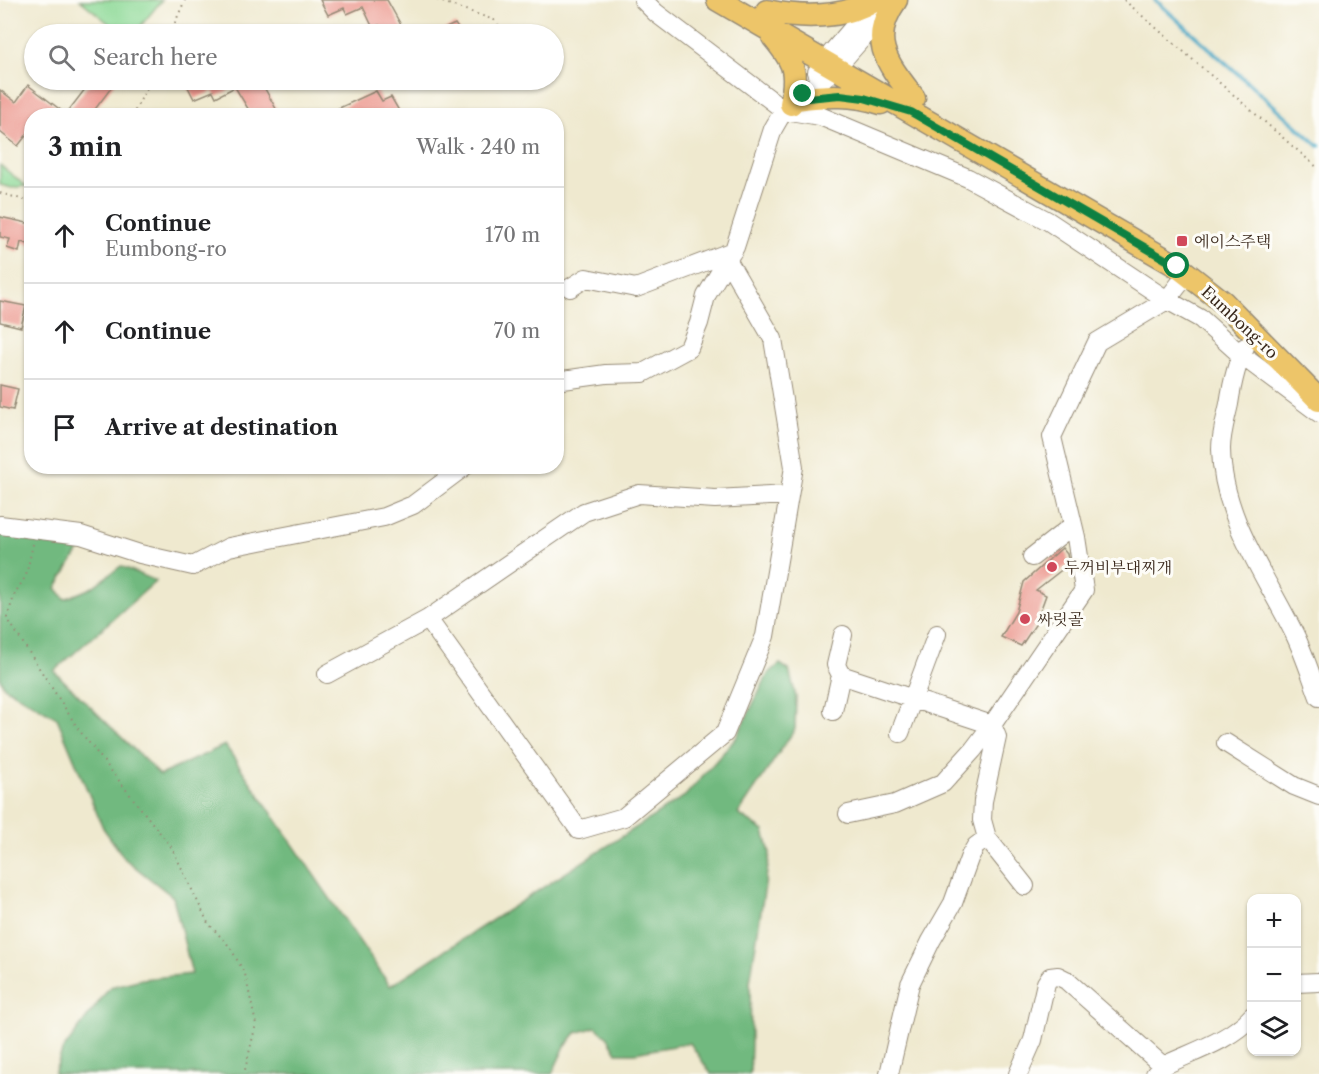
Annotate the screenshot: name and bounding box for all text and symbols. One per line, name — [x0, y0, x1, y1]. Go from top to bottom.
search box — [24, 24, 564, 90]
icon: search — [45, 41, 78, 74]
text: Search here — [93, 44, 218, 71]
route end — [789, 80, 815, 106]
text: 3 min — [48, 131, 122, 163]
text: Walk · 240 m — [416, 135, 540, 159]
text: Continue — [105, 210, 211, 237]
icon: ahead — [48, 219, 81, 252]
text: 170 m — [485, 223, 540, 247]
place label: 에이스주택 — [1194, 231, 1271, 251]
marker: 에이스주택 — [1175, 234, 1189, 248]
text: Eumbong-ro — [105, 237, 227, 261]
route start — [1163, 252, 1189, 278]
street label: Eumbong-ro — [1198, 281, 1283, 363]
icon: ahead — [48, 315, 81, 348]
text: Continue — [105, 318, 211, 345]
text: 70 m — [494, 319, 540, 343]
icon: arrive — [48, 411, 81, 444]
text: Arrive at destination — [105, 414, 338, 441]
place label: 두꺼비부대찌개 — [1064, 557, 1172, 577]
marker: 두꺼비부대찌개 — [1045, 560, 1059, 574]
place label: 싸릿골 — [1037, 609, 1084, 629]
marker: 싸릿골 — [1018, 612, 1032, 626]
map controls — [1247, 894, 1301, 1056]
button: + — [1247, 894, 1301, 948]
button: − — [1247, 948, 1301, 1002]
button: layers — [1247, 1002, 1301, 1056]

